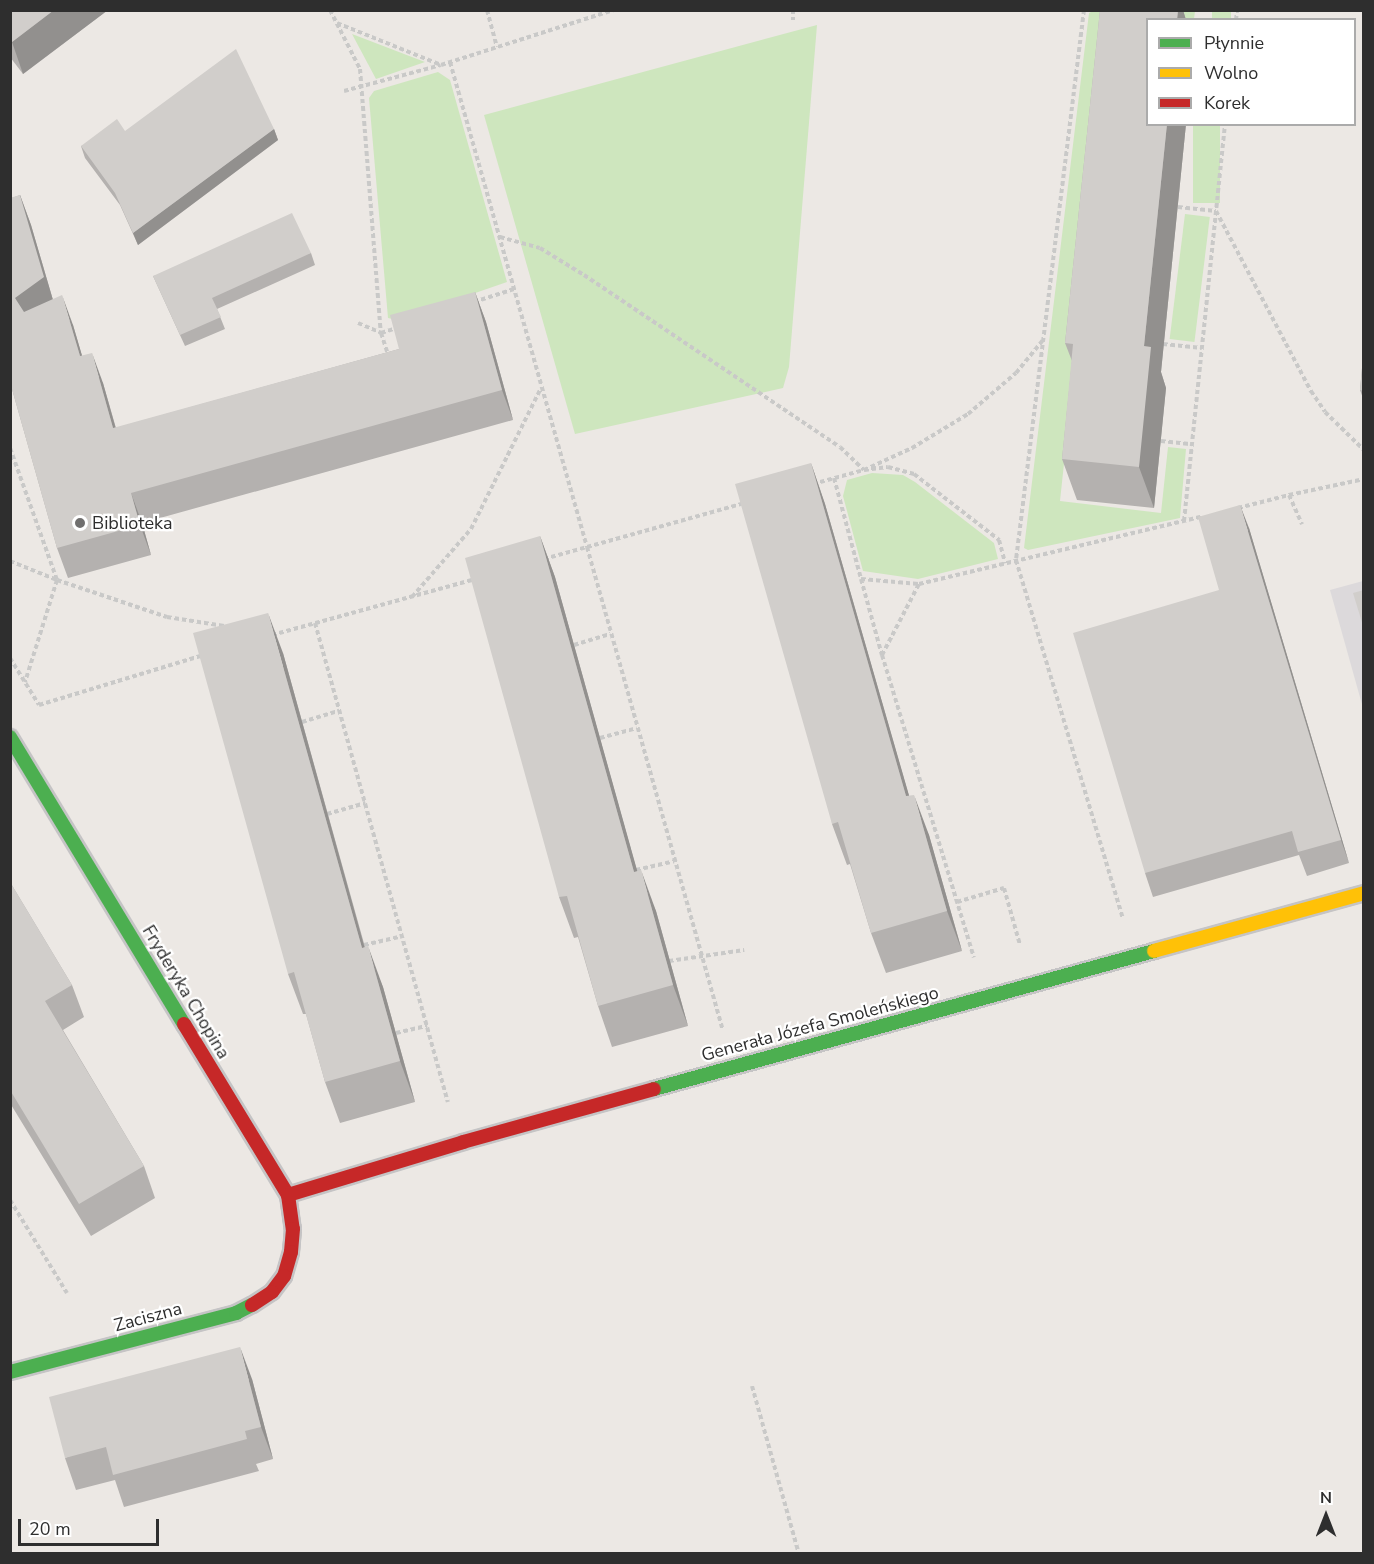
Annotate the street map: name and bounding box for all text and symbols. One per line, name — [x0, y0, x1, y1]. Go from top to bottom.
legend — [1146, 18, 1356, 126]
text: Płynnie — [1204, 31, 1264, 55]
text: Wolno — [1204, 61, 1258, 85]
text: Korek — [1204, 91, 1250, 115]
place label: Biblioteka — [92, 512, 172, 534]
marker: Biblioteka — [73, 516, 87, 530]
street label: Fryderyka Chopina — [138, 921, 234, 1063]
street label: Generała Józefa Smoleńskiego — [699, 982, 941, 1066]
street label: Zaciszna — [112, 1298, 184, 1336]
north arrow — [1296, 1486, 1356, 1546]
text: N — [1320, 1487, 1332, 1509]
scale bar — [21, 1507, 162, 1545]
text: 20 m — [29, 1517, 71, 1541]

